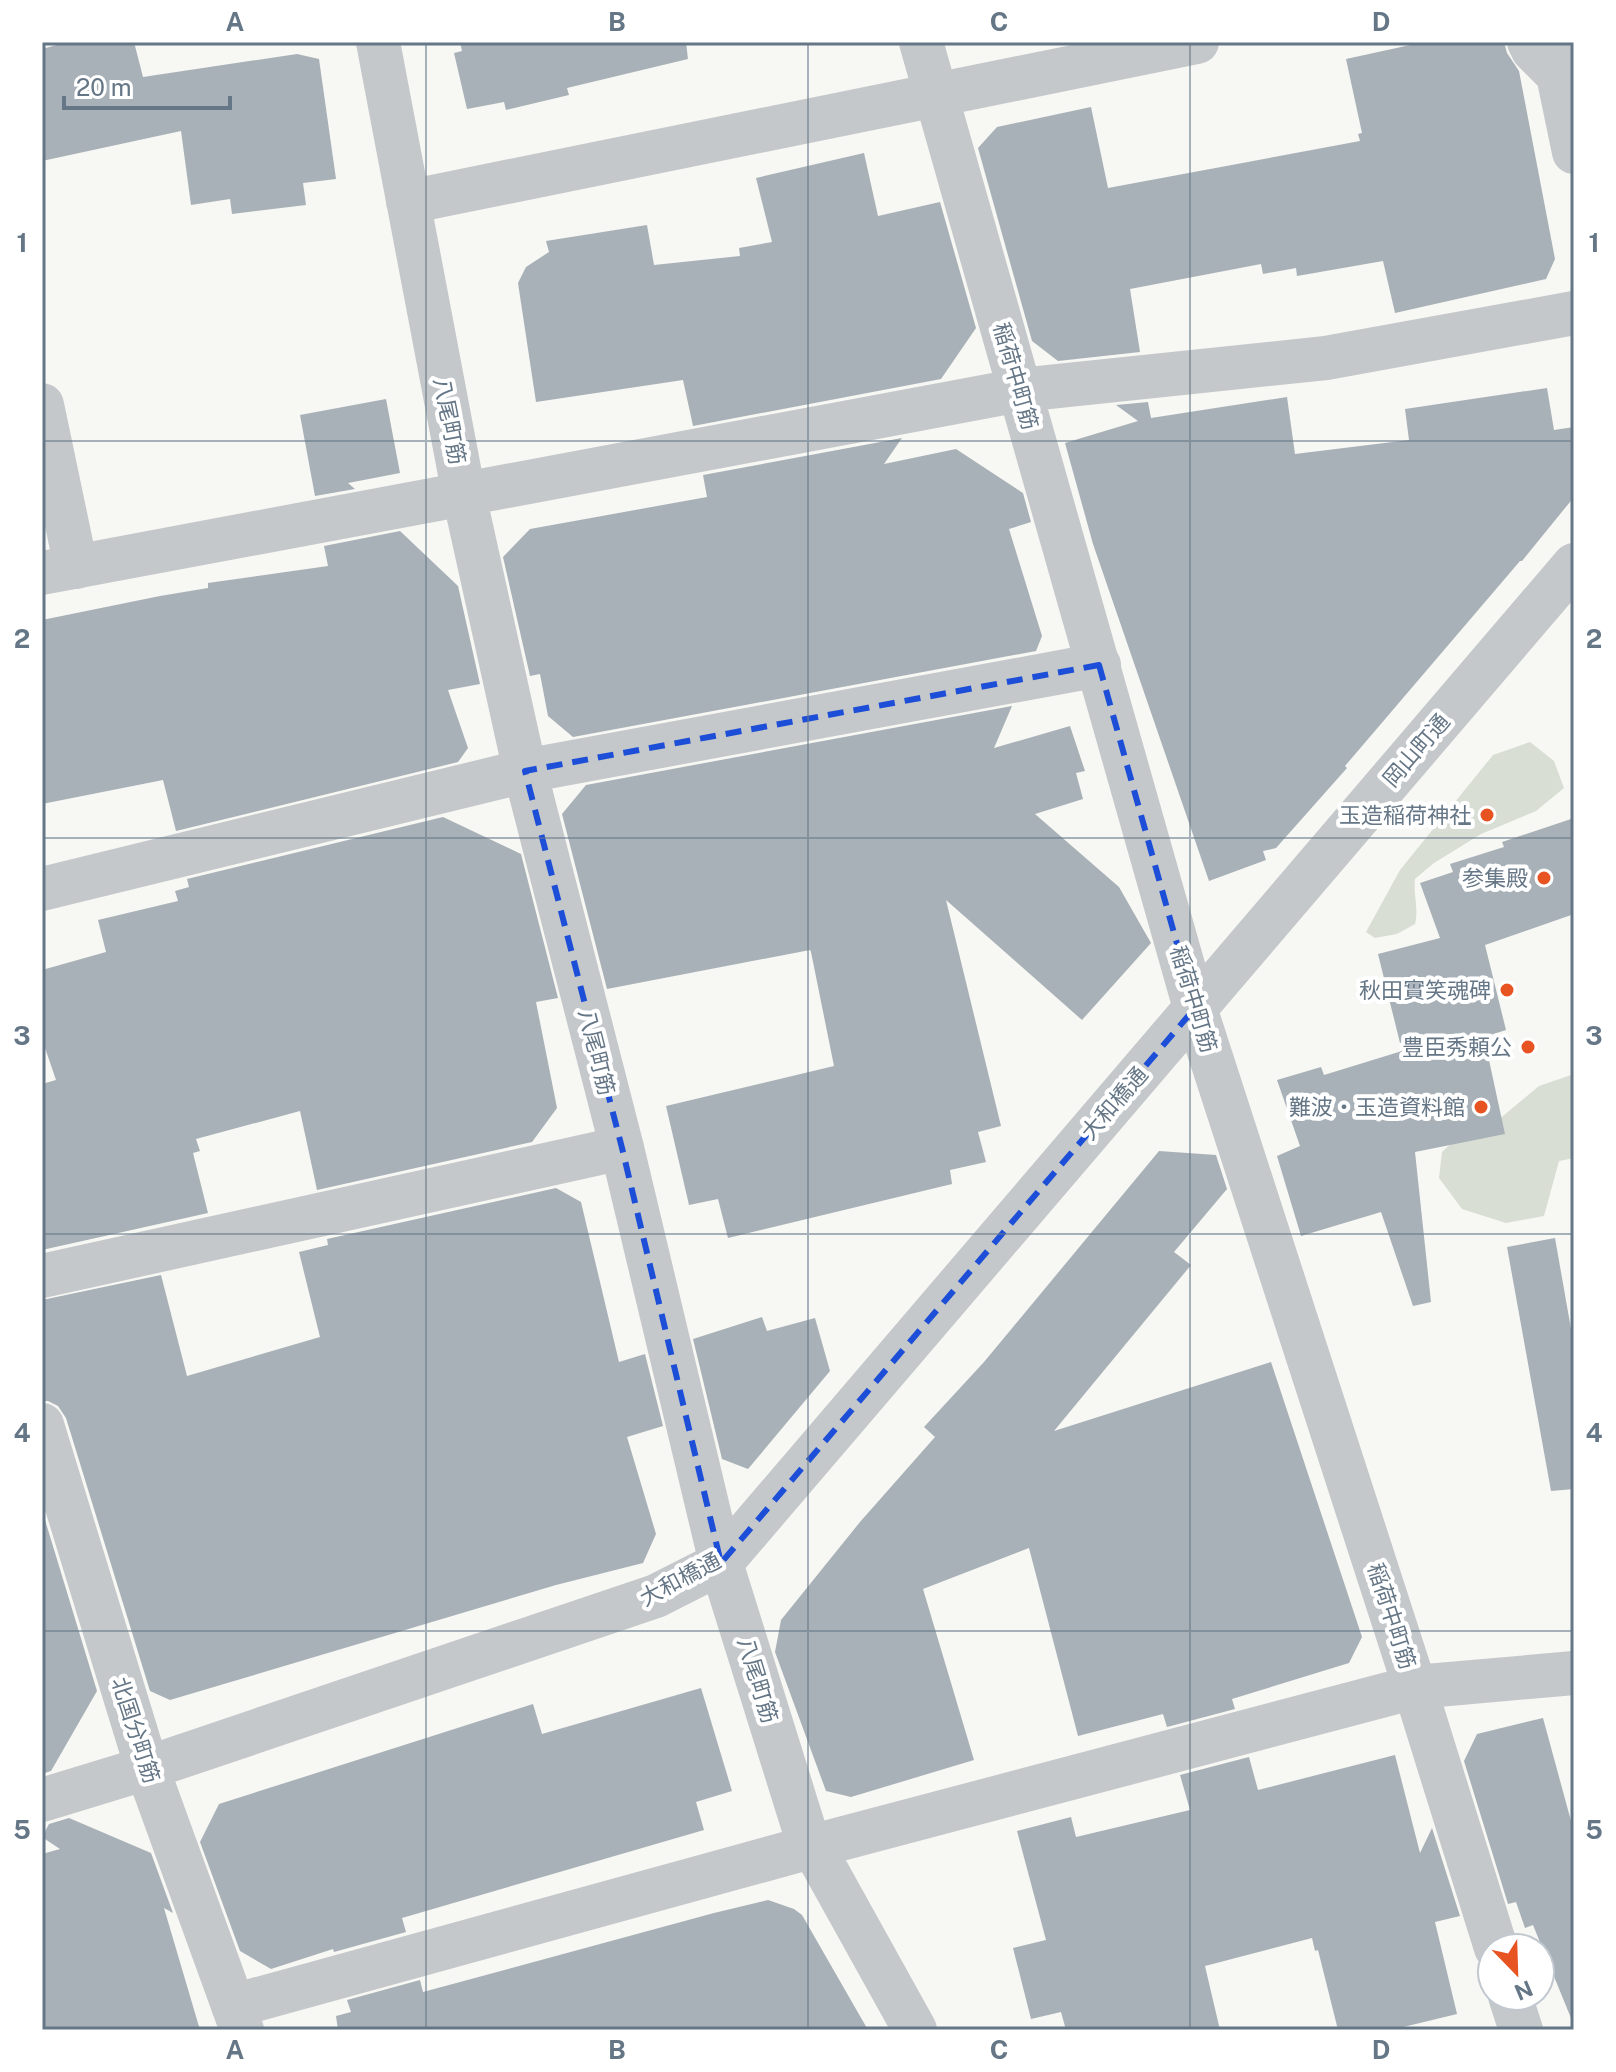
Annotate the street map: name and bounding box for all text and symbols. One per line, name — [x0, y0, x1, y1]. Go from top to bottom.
text: A — [226, 6, 245, 37]
text: B — [608, 6, 626, 37]
text: C — [990, 6, 1008, 37]
text: D — [1372, 6, 1390, 37]
scale bar — [64, 60, 230, 110]
text: 20 m — [76, 73, 132, 101]
text: 1 — [16, 227, 28, 258]
text: 1 — [1588, 227, 1600, 258]
street label: 稲荷中町筋 — [988, 320, 1044, 432]
street label: 八尾町筋 — [429, 375, 471, 467]
text: 2 — [14, 623, 30, 654]
text: 2 — [1586, 623, 1602, 654]
street label: 岡山町通 — [1377, 708, 1455, 792]
place label: 玉造稲荷神社 — [1339, 802, 1471, 828]
marker: 玉造稲荷神社 — [1478, 806, 1496, 824]
place label: 参集殿 — [1462, 865, 1528, 891]
marker: 参集殿 — [1535, 869, 1553, 887]
street label: 稲荷中町筋 — [1165, 943, 1223, 1055]
place label: 秋田實笑魂碑 — [1359, 977, 1491, 1003]
marker: 秋田實笑魂碑 — [1498, 981, 1516, 999]
street label: 八尾町筋 — [574, 1006, 620, 1098]
text: 3 — [13, 1020, 31, 1051]
text: 3 — [1585, 1020, 1603, 1051]
place label: 豊臣秀頼公 — [1402, 1034, 1512, 1060]
marker: 豊臣秀頼公 — [1519, 1038, 1537, 1056]
street label: 大和橋通 — [1075, 1061, 1153, 1145]
place label: 難波・玉造資料館 — [1289, 1094, 1465, 1120]
marker: 難波・玉造資料館 — [1472, 1098, 1490, 1116]
text: 4 — [13, 1417, 31, 1448]
text: 4 — [1585, 1417, 1603, 1448]
street label: 大和橋通 — [635, 1547, 725, 1611]
street label: 稲荷中町筋 — [1363, 1560, 1421, 1672]
street label: 八尾町筋 — [733, 1634, 783, 1726]
street label: 北国分町筋 — [107, 1674, 165, 1786]
text: 5 — [13, 1814, 31, 1845]
text: 5 — [1585, 1814, 1603, 1845]
north arrow — [1476, 1932, 1556, 2012]
text: N — [1511, 1975, 1537, 2006]
text: A — [226, 2034, 245, 2065]
text: B — [608, 2034, 626, 2065]
text: C — [990, 2034, 1008, 2065]
text: D — [1372, 2034, 1390, 2065]

